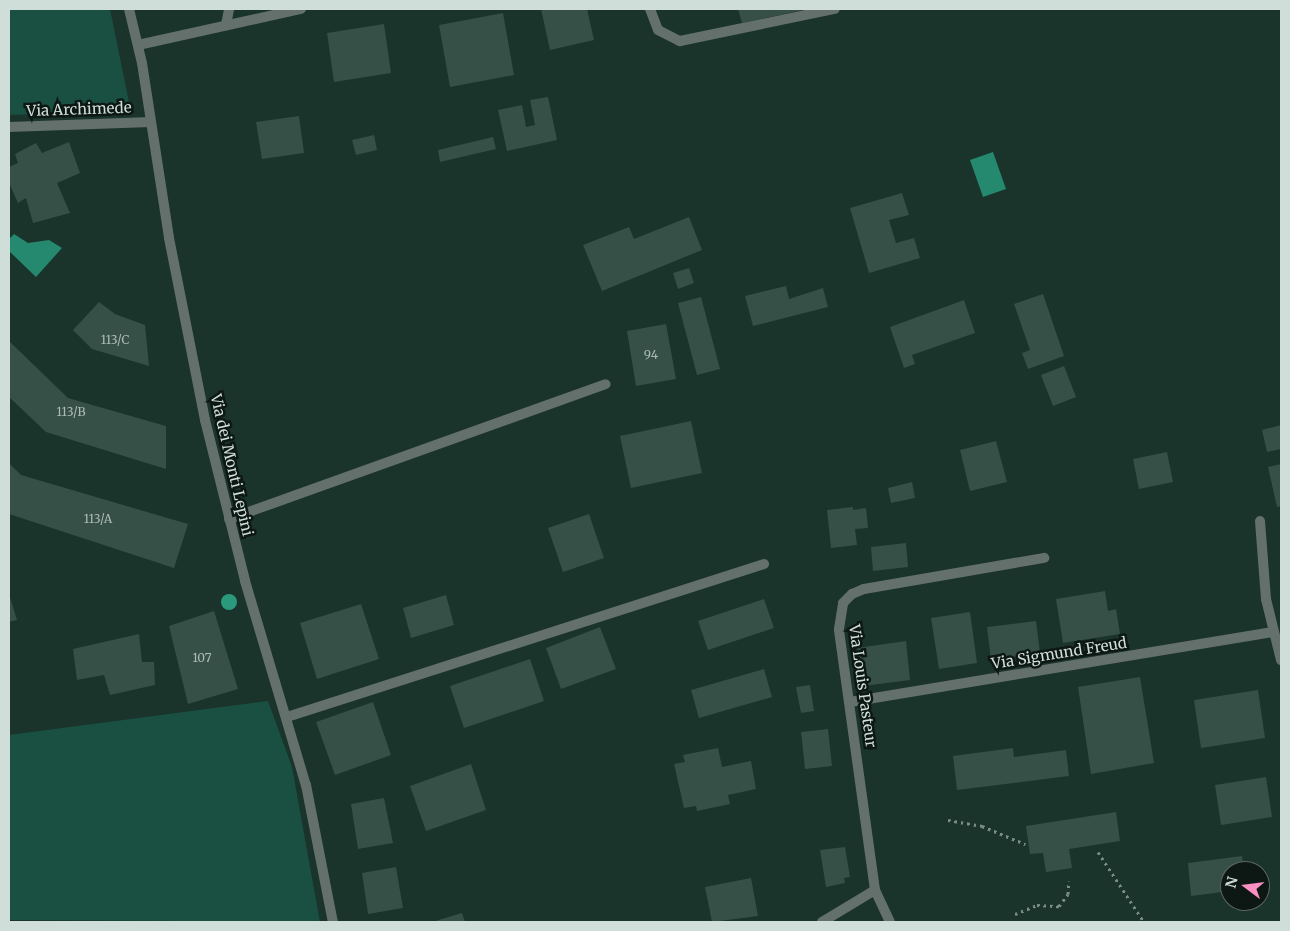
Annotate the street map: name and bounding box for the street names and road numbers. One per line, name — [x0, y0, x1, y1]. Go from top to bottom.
street label: Via Archimede — [26, 98, 132, 120]
street label: Via dei Monti Lepini — [207, 392, 257, 538]
street label: Via Louis Pasteur — [845, 623, 881, 749]
street label: Via Sigmund Freud — [990, 633, 1128, 673]

